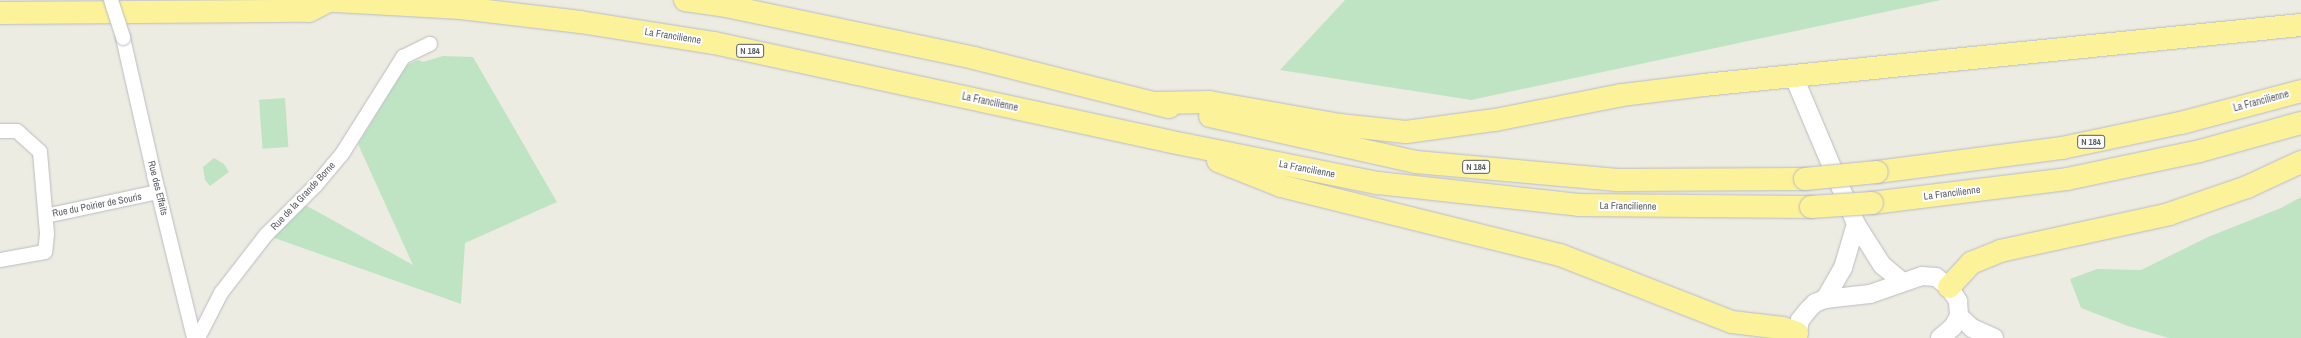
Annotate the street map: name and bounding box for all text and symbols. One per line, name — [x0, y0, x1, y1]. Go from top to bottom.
street label: La Francilienne — [644, 26, 702, 46]
road number: N 184 — [736, 44, 764, 58]
street label: La Francilienne — [2232, 88, 2290, 114]
street label: La Francilienne — [961, 90, 1019, 114]
road number: N 184 — [2077, 135, 2105, 149]
street label: La Francilienne — [1278, 158, 1336, 180]
street label: Rue des Effaits — [145, 159, 171, 217]
street label: Rue de la Grande Borne — [268, 159, 338, 233]
road number: N 184 — [1462, 160, 1490, 174]
street label: La Francilienne — [1923, 184, 1981, 202]
street label: Rue du Poirier de Souris — [51, 190, 143, 220]
street label: La Francilienne — [1599, 200, 1657, 212]

